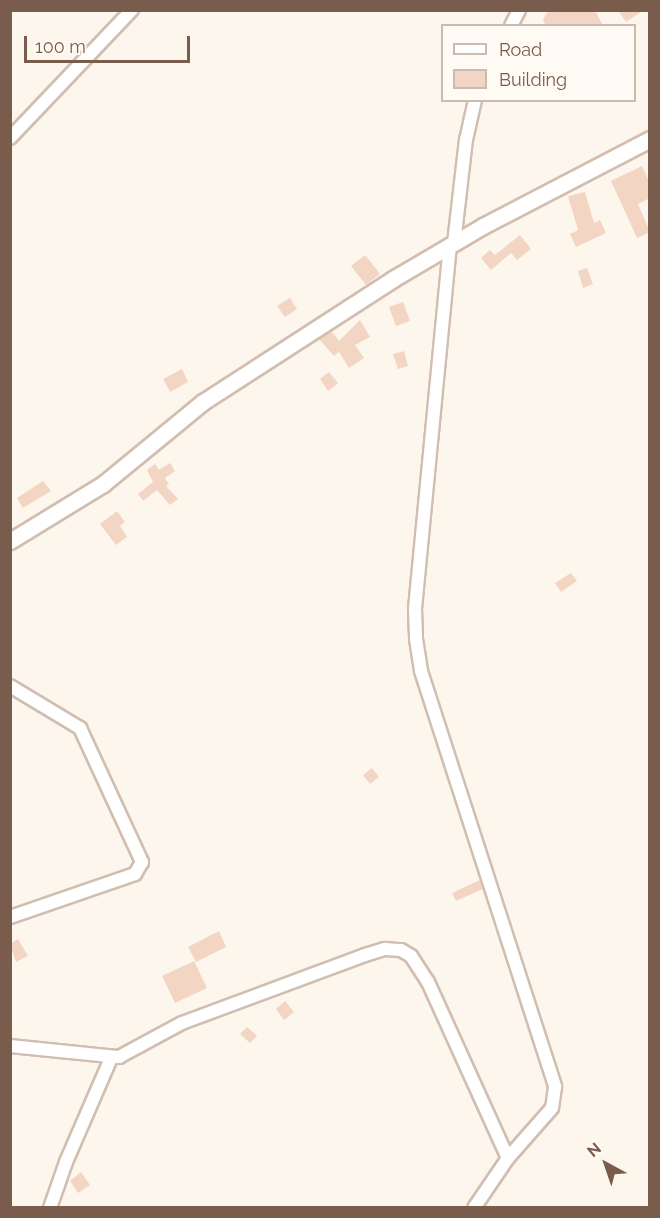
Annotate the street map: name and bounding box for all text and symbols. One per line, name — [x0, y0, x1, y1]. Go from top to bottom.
scale bar — [27, 24, 194, 62]
legend — [441, 24, 636, 102]
text: 100 m — [35, 36, 86, 57]
text: Road — [499, 39, 542, 60]
text: Building — [499, 69, 567, 90]
north arrow — [576, 1134, 636, 1194]
text: N — [583, 1139, 605, 1161]

